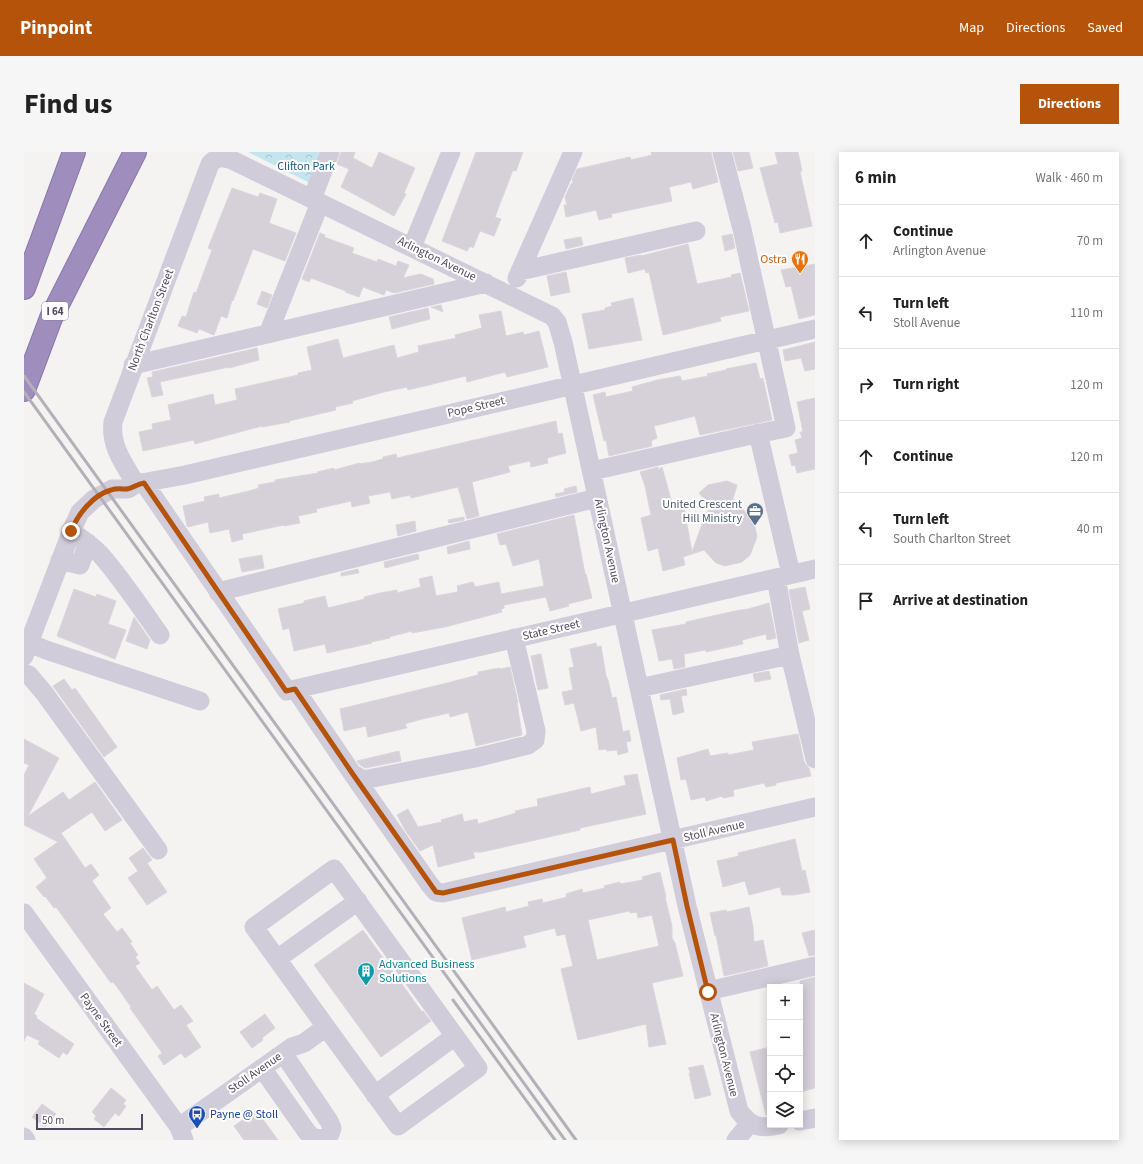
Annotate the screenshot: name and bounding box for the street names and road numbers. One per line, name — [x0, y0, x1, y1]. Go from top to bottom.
street label: Arlington Avenue — [395, 233, 479, 285]
street label: North Charlton Street — [124, 267, 178, 373]
road number: I 64 — [42, 302, 68, 320]
street label: Pope Street — [446, 392, 506, 422]
street label: Arlington Avenue — [590, 497, 624, 585]
street label: State Street — [521, 615, 581, 645]
street label: Stoll Avenue — [682, 816, 746, 846]
street label: Payne Street — [76, 990, 126, 1050]
street label: Arlington Avenue — [705, 1011, 743, 1099]
street label: Stoll Avenue — [225, 1048, 285, 1098]

